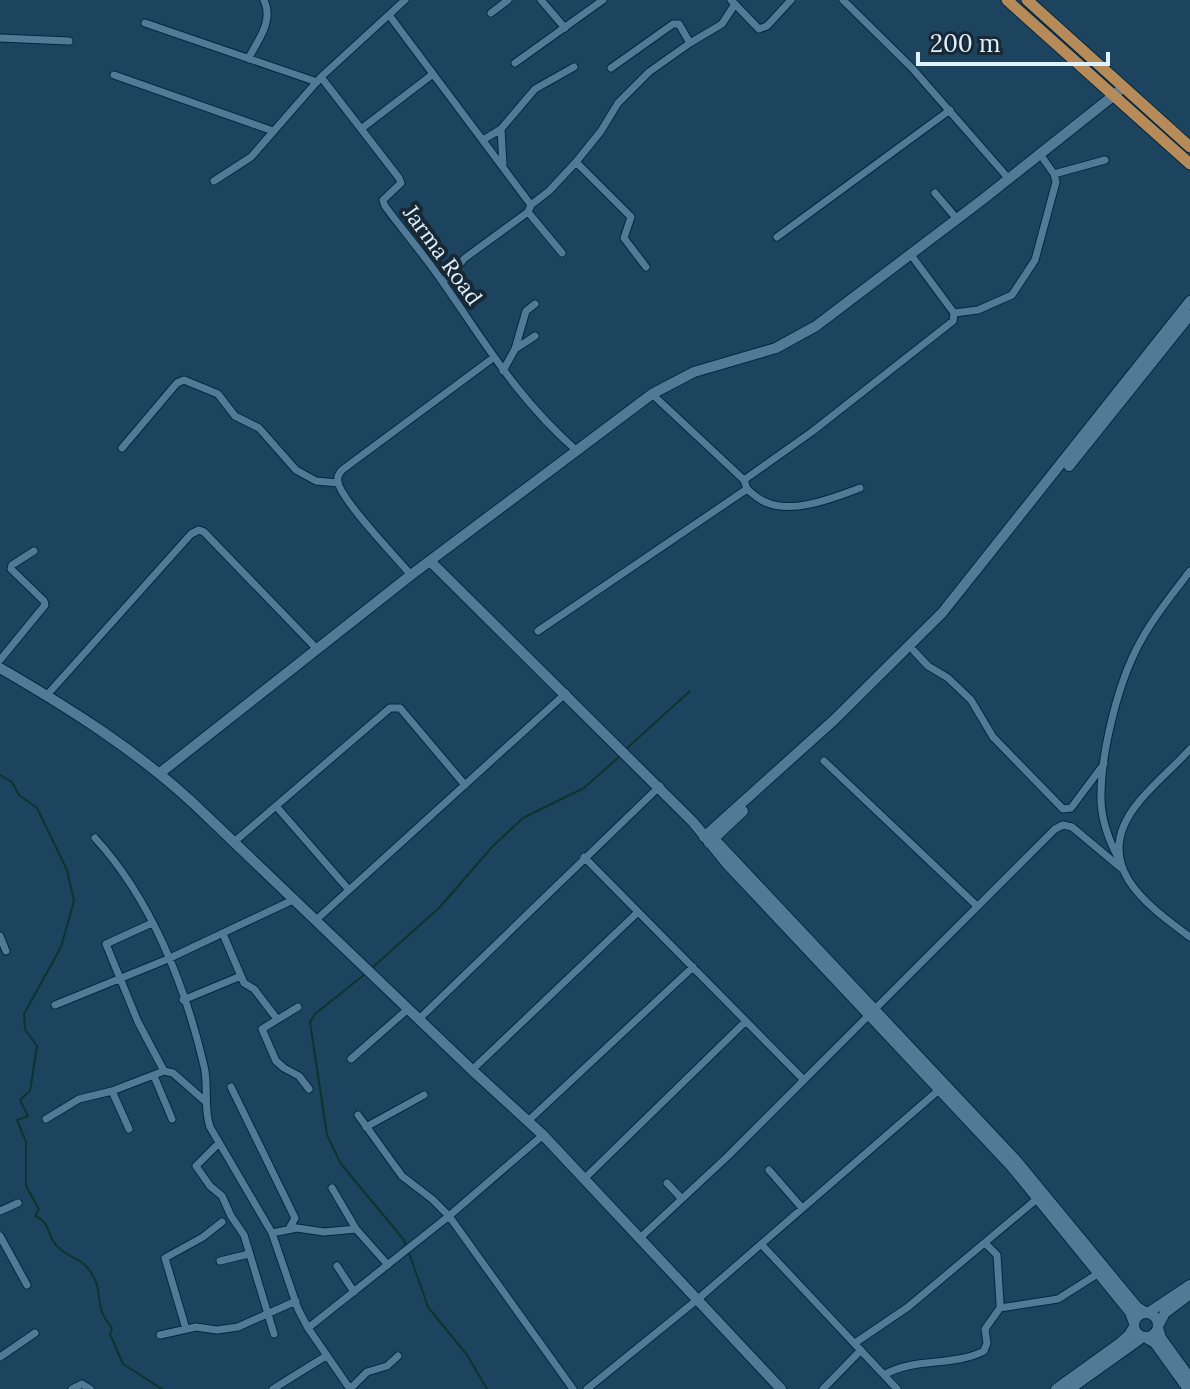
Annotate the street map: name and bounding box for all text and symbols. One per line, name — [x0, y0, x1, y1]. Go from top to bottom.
scale bar — [918, 16, 1108, 66]
text: 200 m — [930, 28, 1000, 59]
street label: Jarma Road — [397, 199, 489, 310]

